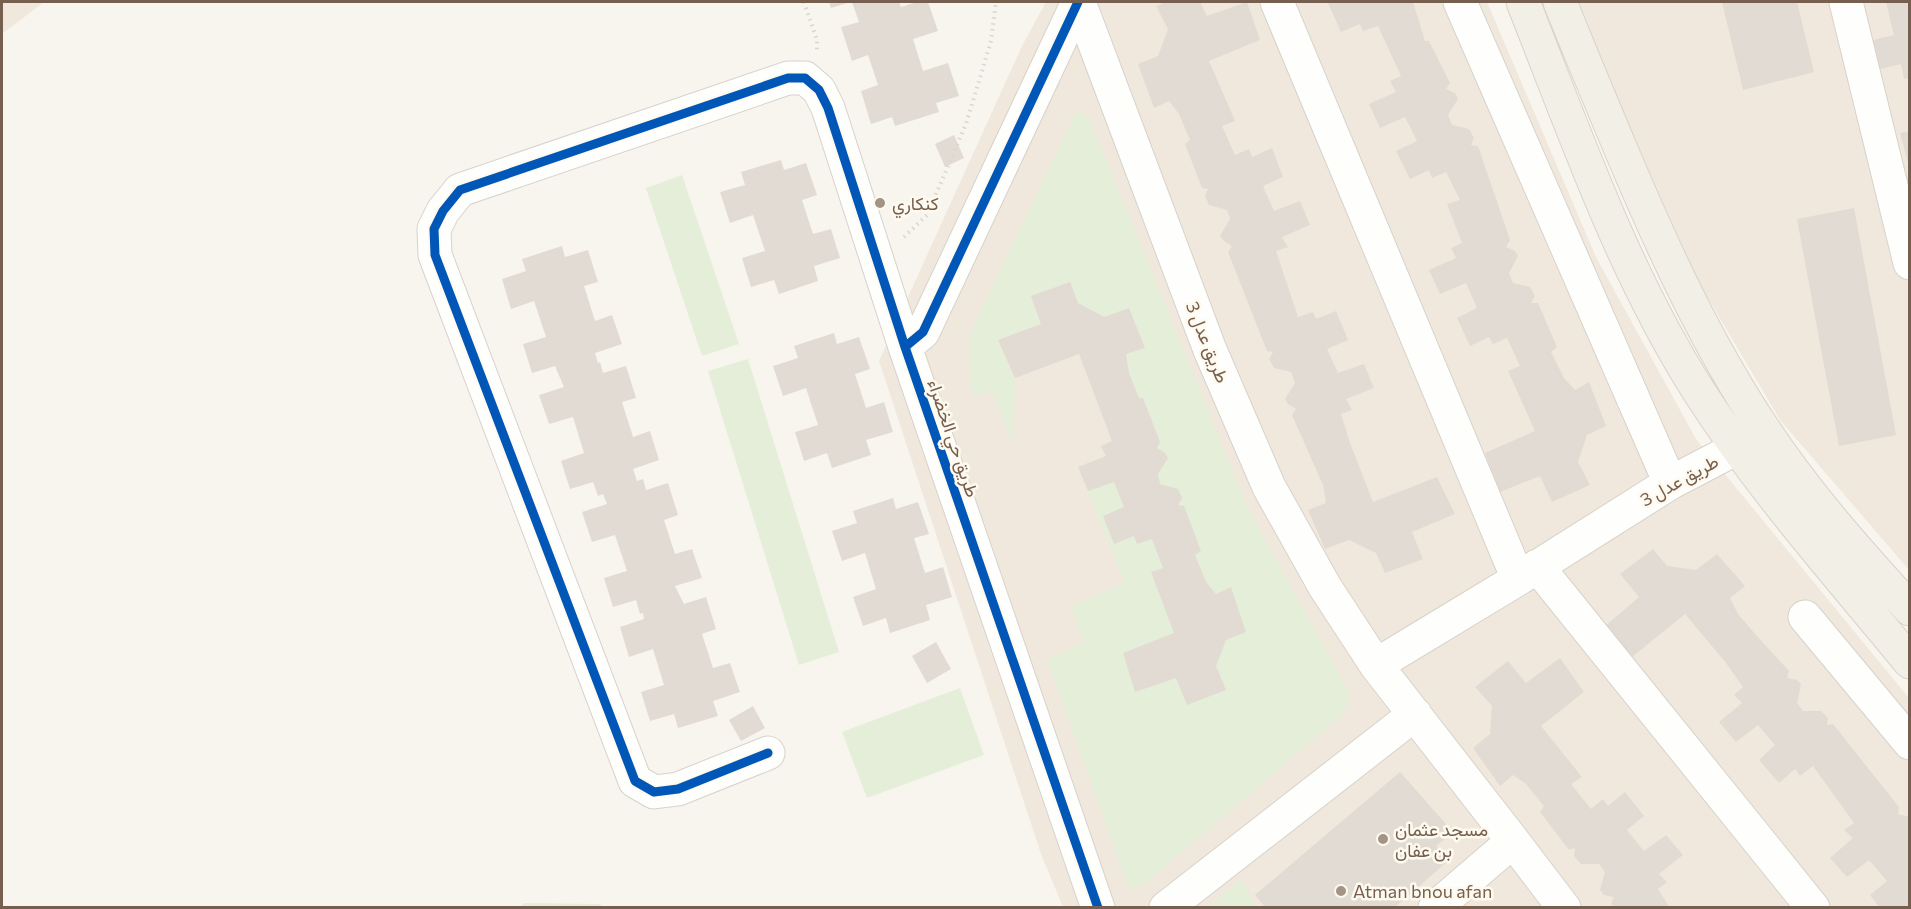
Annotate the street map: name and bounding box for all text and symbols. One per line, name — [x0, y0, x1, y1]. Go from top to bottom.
place label: كنكاري — [892, 192, 939, 219]
marker: كنكاري — [873, 196, 887, 210]
street label: طريق عدل 3 — [1181, 298, 1234, 386]
street label: طريق حي الخضراء — [919, 376, 984, 501]
street label: طريق عدل 3 — [1636, 450, 1722, 511]
place label: مسجد عثمان بن عفان — [1395, 818, 1488, 862]
marker: مسجد عثمان بن عفان — [1376, 832, 1390, 846]
place label: Atman bnou afan — [1353, 880, 1492, 902]
marker: Atman bnou afan — [1334, 884, 1348, 898]

